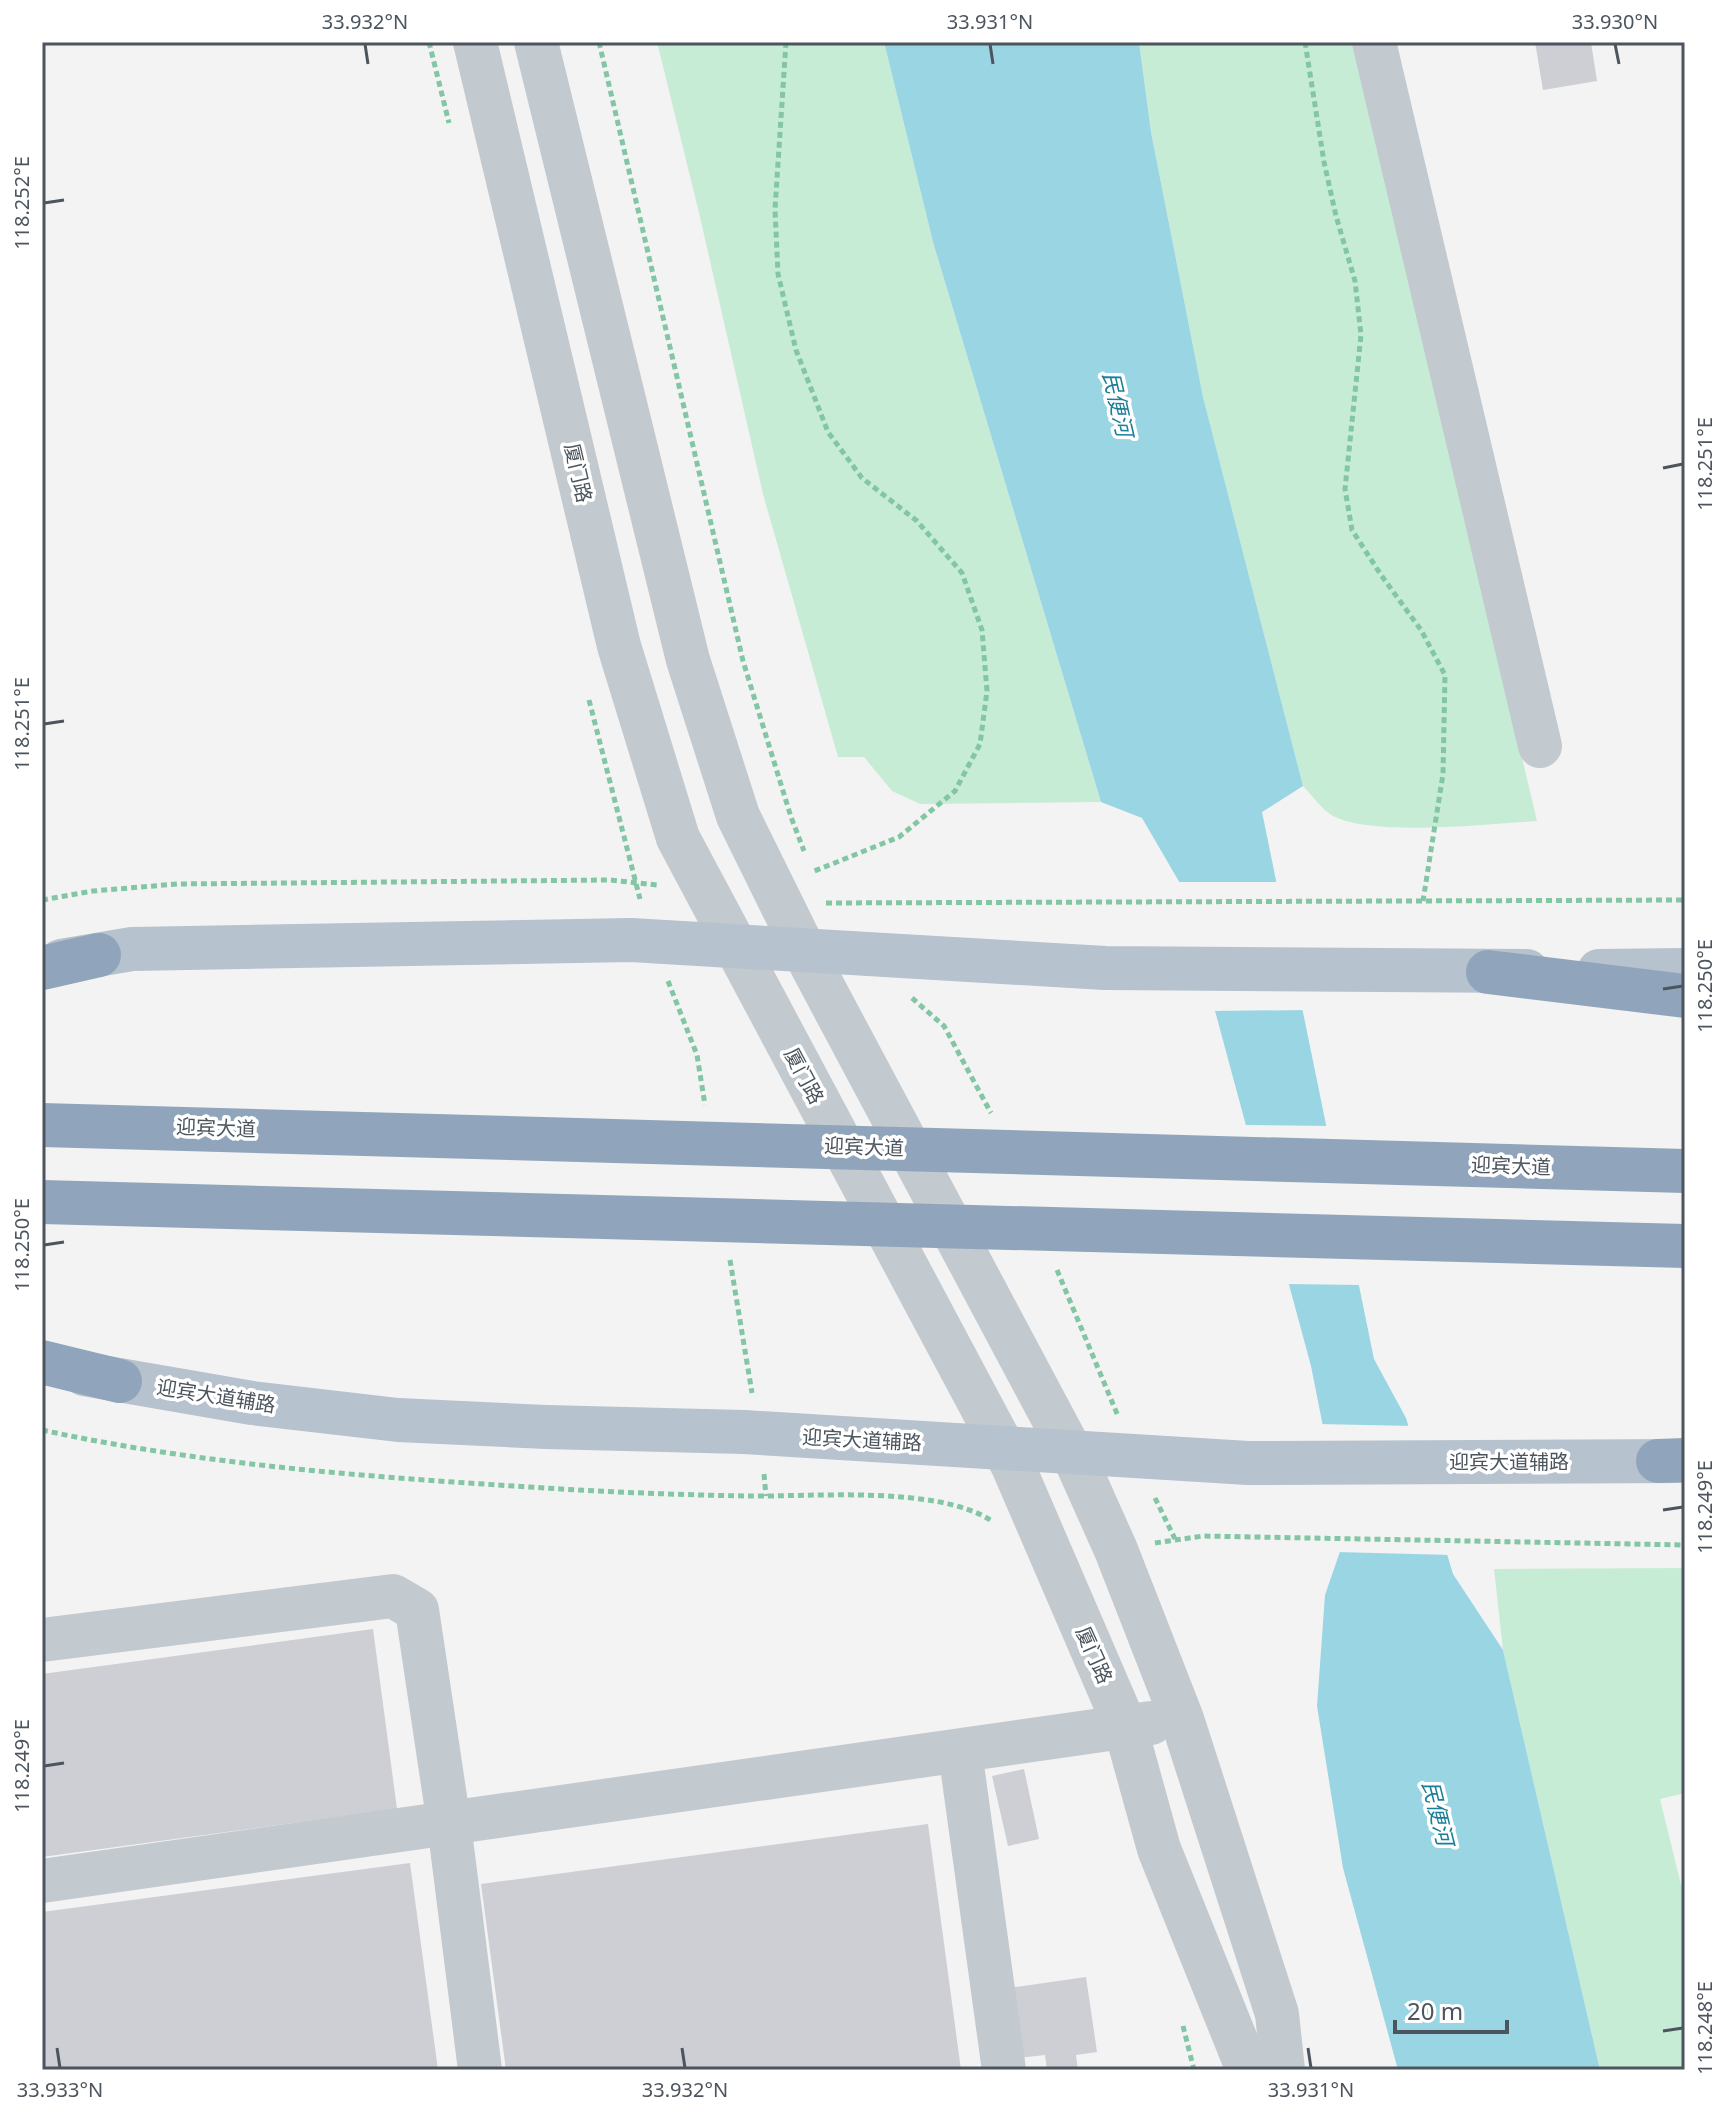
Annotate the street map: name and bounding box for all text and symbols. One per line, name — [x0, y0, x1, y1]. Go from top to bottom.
text: 33.932°N — [322, 8, 408, 35]
text: 33.931°N — [947, 8, 1033, 35]
text: 33.930°N — [1572, 8, 1658, 35]
text: 118.252°E — [8, 156, 35, 250]
water label: 民便河 — [1097, 368, 1142, 443]
text: 118.251°E — [1691, 417, 1718, 511]
street label: 厦门路 — [559, 441, 598, 505]
text: 118.251°E — [8, 677, 35, 771]
text: 118.250°E — [1691, 939, 1718, 1033]
street label: 厦门路 — [778, 1043, 830, 1109]
street label: 迎宾大道 — [176, 1113, 256, 1142]
street label: 迎宾大道 — [824, 1132, 904, 1161]
street label: 迎宾大道 — [1471, 1151, 1551, 1180]
text: 118.250°E — [8, 1198, 35, 1292]
street label: 迎宾大道辅路 — [155, 1373, 277, 1418]
street label: 迎宾大道辅路 — [801, 1423, 923, 1456]
street label: 迎宾大道辅路 — [1449, 1448, 1569, 1475]
text: 118.249°E — [1691, 1460, 1718, 1554]
street label: 厦门路 — [1070, 1622, 1119, 1688]
text: 118.249°E — [8, 1719, 35, 1813]
water label: 民便河 — [1416, 1777, 1462, 1852]
text: 118.248°E — [1691, 1981, 1718, 2075]
scale bar — [1395, 1984, 1507, 2034]
text: 20 m — [1407, 1994, 1463, 2027]
text: 33.933°N — [17, 2076, 103, 2103]
text: 33.932°N — [642, 2076, 728, 2103]
text: 33.931°N — [1268, 2076, 1354, 2103]

